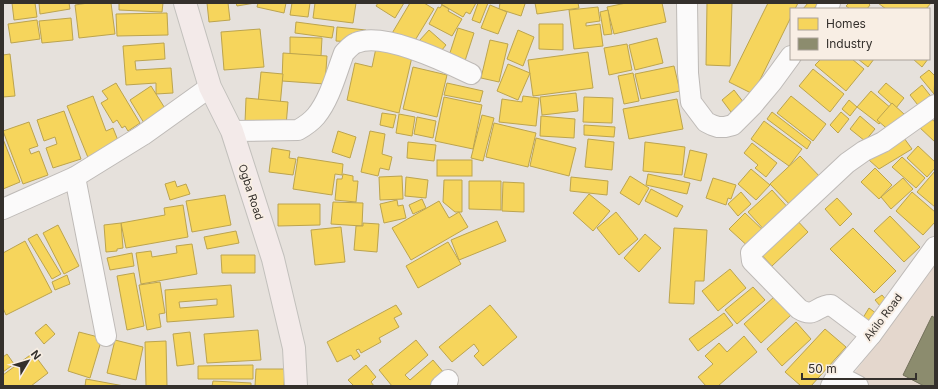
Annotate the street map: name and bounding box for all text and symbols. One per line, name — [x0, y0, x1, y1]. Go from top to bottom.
legend — [790, 8, 930, 60]
text: Homes — [826, 16, 866, 31]
text: Industry — [826, 36, 873, 51]
street label: Ogba Road — [235, 162, 267, 222]
street label: Akilo Road — [861, 291, 905, 343]
north arrow — [8, 341, 48, 381]
text: N — [28, 347, 44, 362]
scale bar — [802, 355, 916, 381]
text: 50 m — [808, 361, 837, 376]

